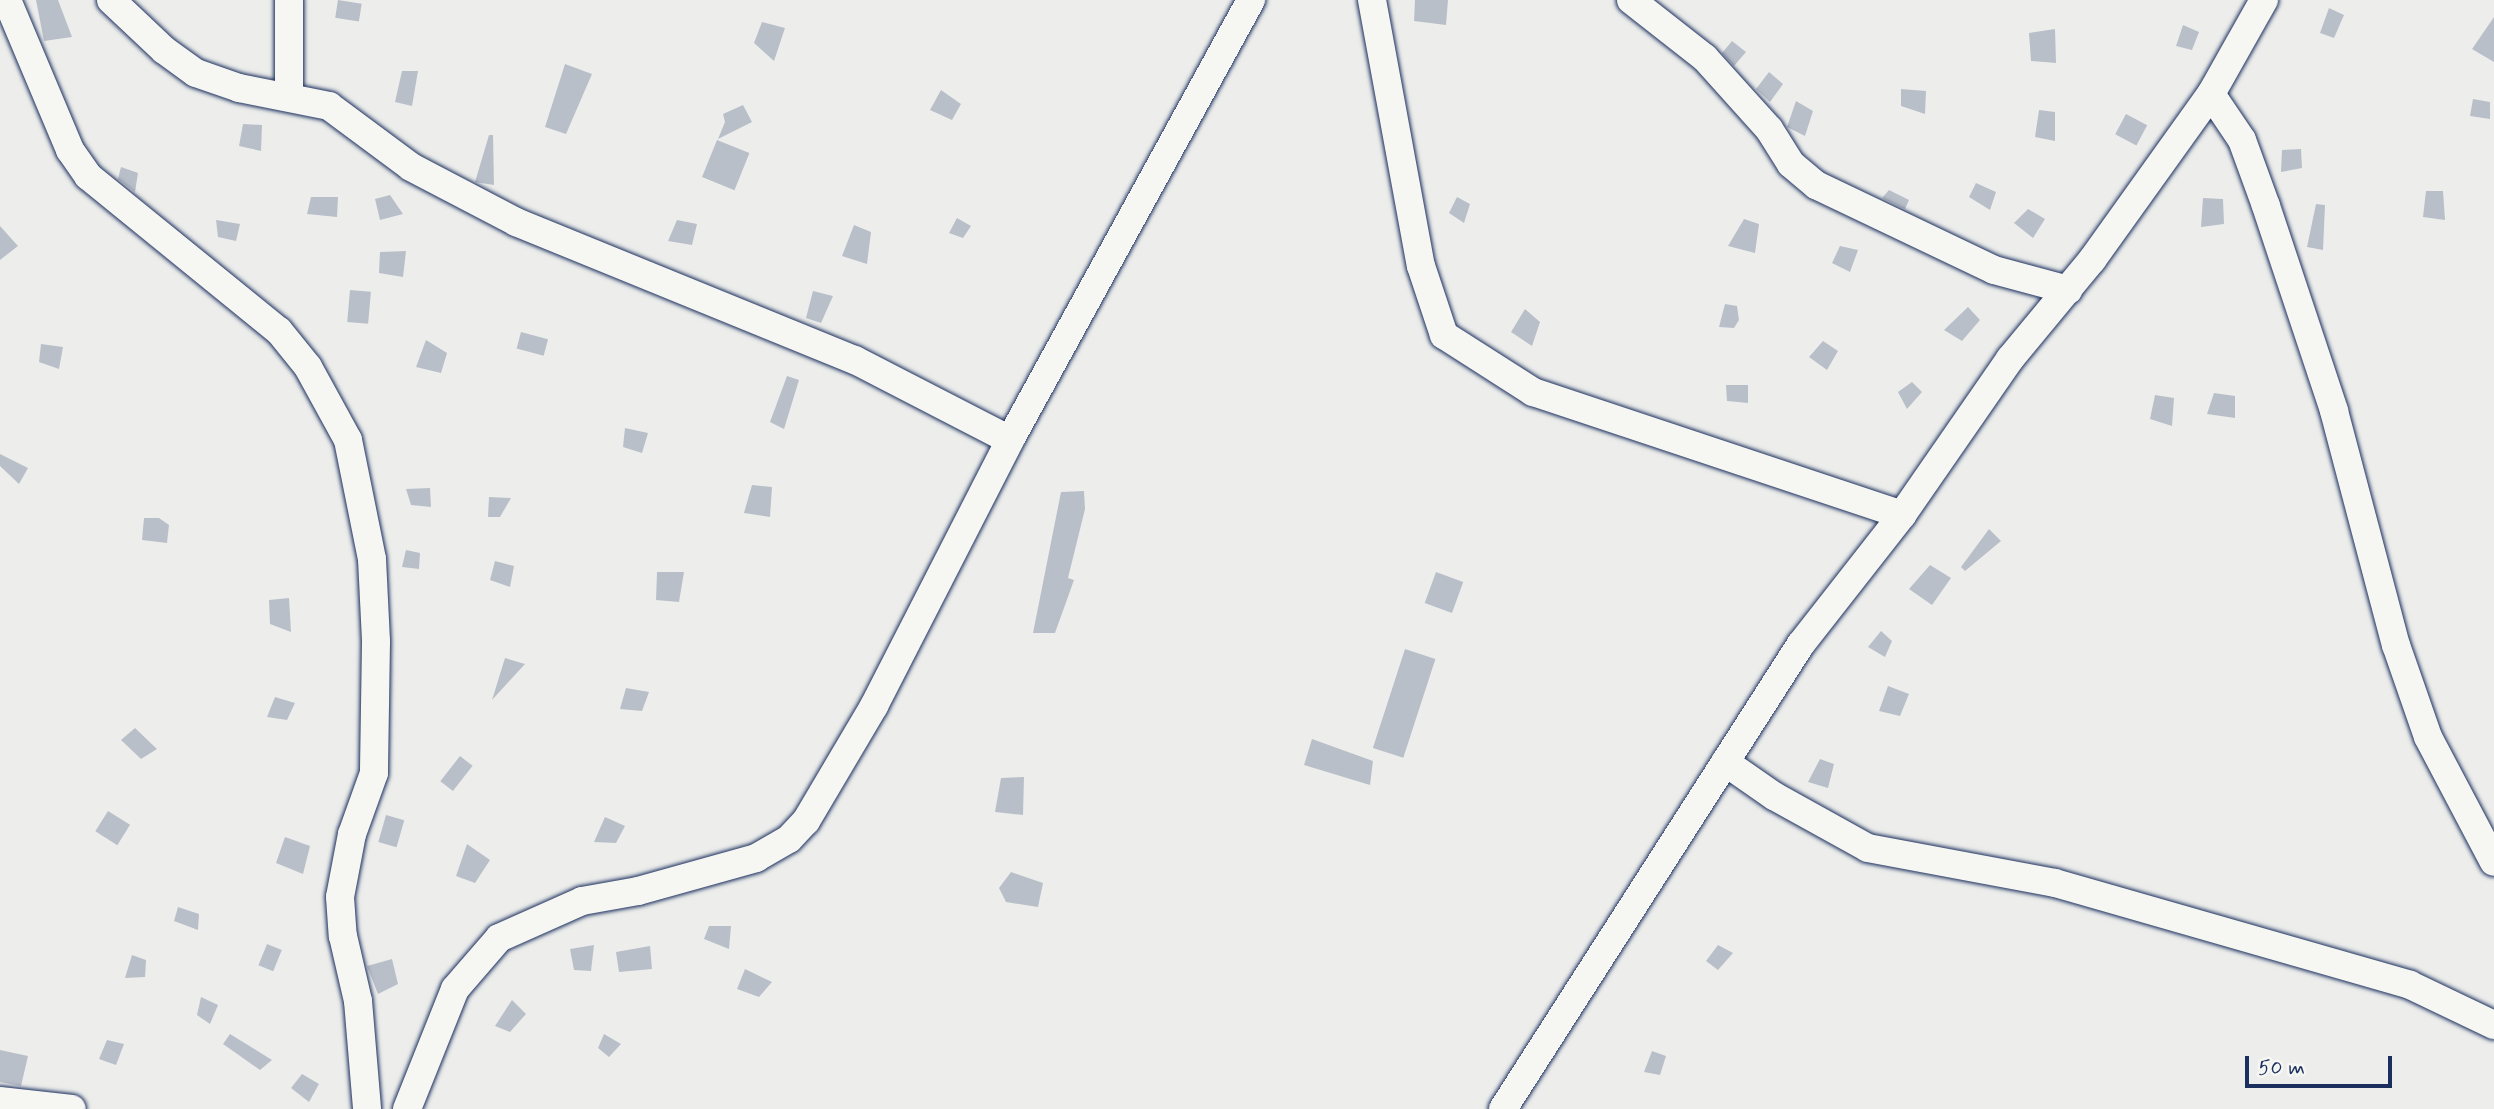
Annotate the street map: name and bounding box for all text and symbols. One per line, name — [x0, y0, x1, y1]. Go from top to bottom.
scale bar — [2249, 1042, 2396, 1086]
text: 50 m — [2258, 1054, 2305, 1082]

